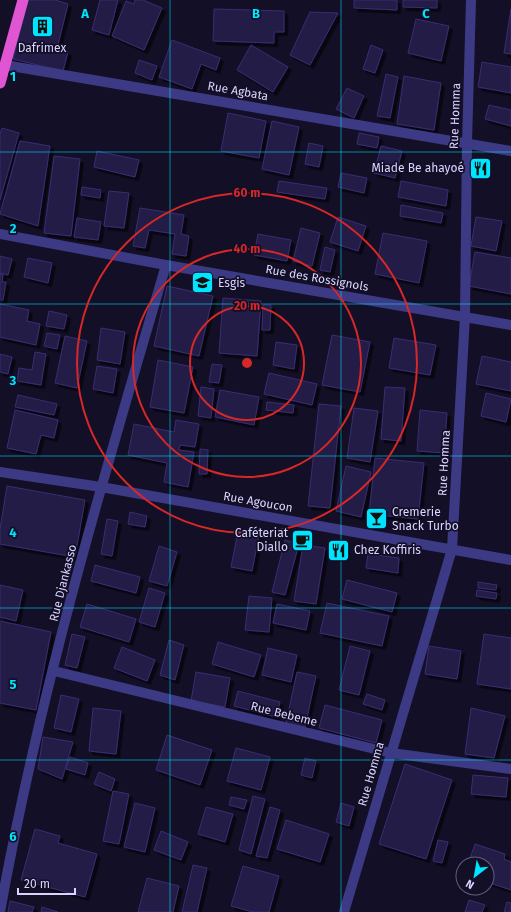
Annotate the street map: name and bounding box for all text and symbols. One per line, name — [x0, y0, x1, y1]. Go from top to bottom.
text: A — [80, 6, 89, 21]
text: B — [252, 6, 260, 21]
text: C — [422, 6, 430, 21]
building icon: Dafrimex — [29, 14, 55, 40]
place label: Dafrimex — [18, 41, 67, 55]
text: 1 — [10, 69, 16, 84]
street label: Rue Agbata — [207, 79, 269, 103]
street label: Rue Homma — [447, 83, 463, 149]
restaurant icon: Miade Be ahayoé — [467, 155, 493, 181]
place label: Miade Be ahayoé — [372, 161, 464, 175]
text: 60 m — [234, 186, 260, 200]
text: 2 — [10, 221, 17, 236]
text: 40 m — [234, 242, 260, 256]
street label: Rue des Rossignols — [264, 262, 370, 294]
school or university icon: Esgis — [189, 270, 215, 296]
place label: Esgis — [218, 276, 246, 290]
text: 20 m — [234, 299, 260, 313]
centre of rings — [240, 356, 254, 370]
text: 3 — [9, 373, 17, 388]
street label: Rue Homma — [435, 430, 453, 496]
street label: Rue Agoucon — [222, 489, 294, 515]
place label: Cremerie Snack Turbo — [392, 505, 459, 533]
bar icon: Cremerie Snack Turbo — [364, 506, 390, 532]
text: 4 — [9, 525, 17, 540]
place label: Caféteriat Diallo — [235, 526, 289, 554]
cafe icon: Caféteriat Diallo — [290, 527, 316, 553]
restaurant icon: Chez Koffiris — [325, 537, 351, 563]
street label: Rue Djankasso — [47, 543, 79, 623]
place label: Chez Koffiris — [354, 543, 421, 557]
text: 5 — [10, 677, 17, 692]
street label: Rue Bebeme — [249, 699, 319, 729]
street label: Rue Homma — [355, 740, 387, 808]
text: 6 — [9, 829, 17, 844]
north arrow — [455, 856, 495, 896]
scale bar — [18, 870, 75, 896]
text: 20 m — [24, 877, 50, 891]
text: N — [464, 877, 477, 892]

